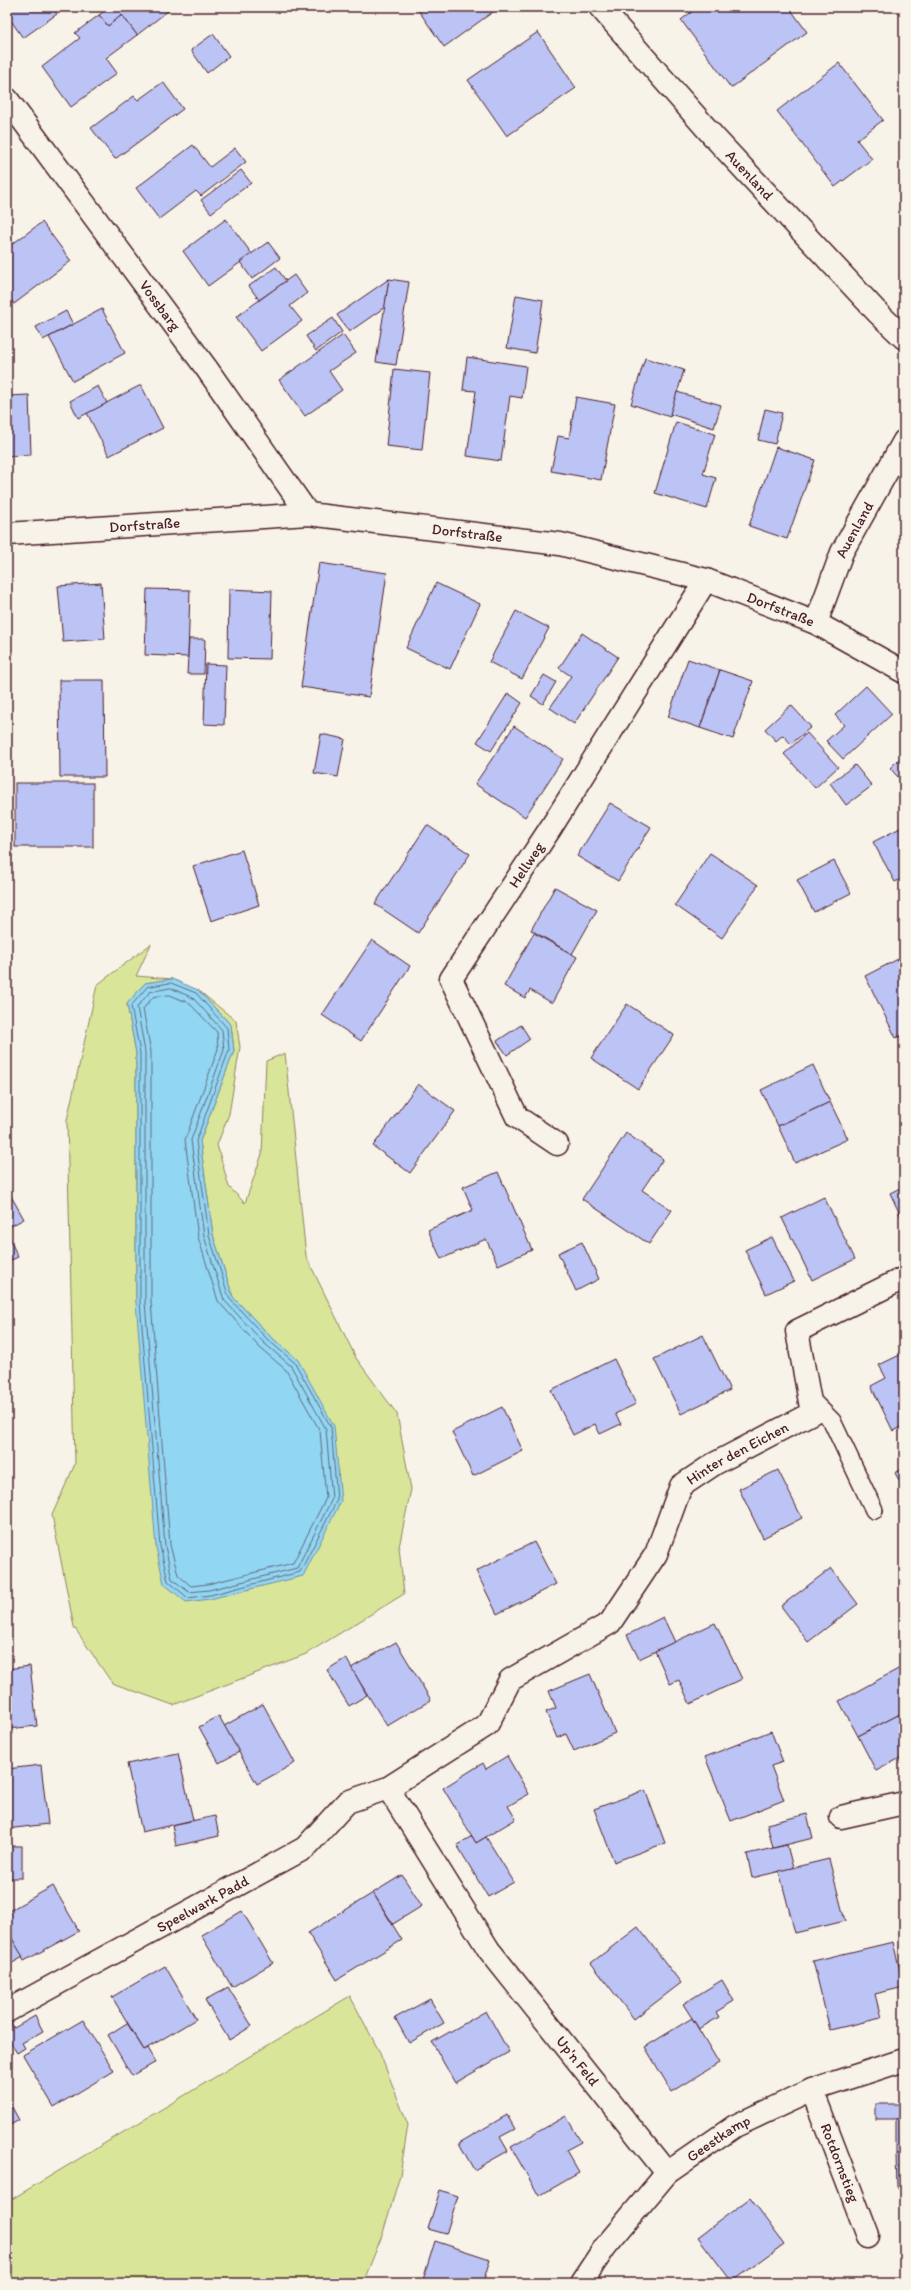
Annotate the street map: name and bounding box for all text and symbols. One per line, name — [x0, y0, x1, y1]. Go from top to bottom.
street label: Auenland — [722, 146, 778, 205]
street label: Vossbarg — [135, 277, 185, 335]
street label: Auenland — [832, 498, 878, 560]
street label: Dorfstraße — [109, 514, 181, 536]
street label: Dorfstraße — [431, 520, 504, 546]
street label: Dorfstraße — [744, 588, 817, 631]
street label: Hellweg — [505, 838, 548, 891]
street label: Hinter den Eichen — [683, 1418, 792, 1489]
street label: Speelwark Padd — [153, 1871, 252, 1936]
street label: Up'n Feld — [552, 2032, 604, 2090]
street label: Geestkamp — [683, 2111, 753, 2166]
street label: Rotdornstieg — [817, 2121, 863, 2205]

